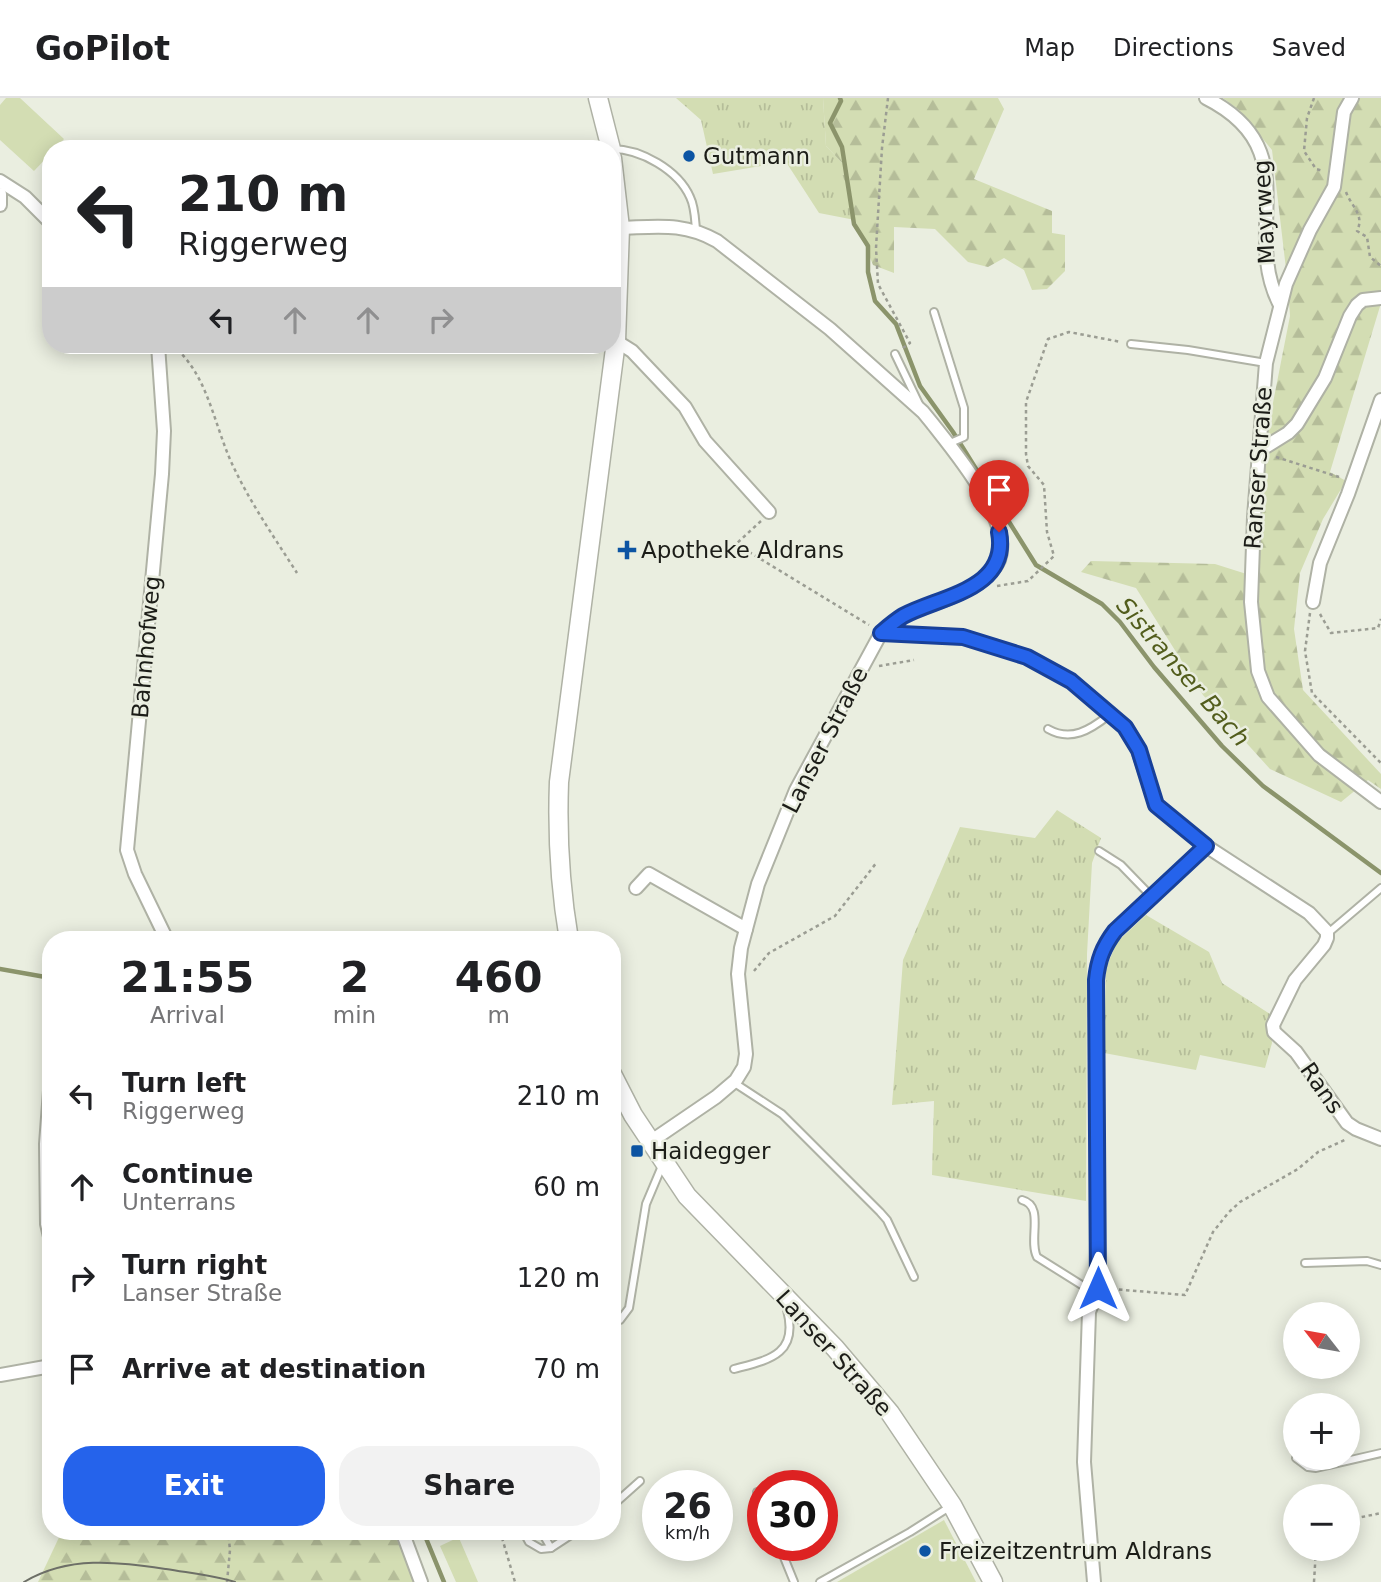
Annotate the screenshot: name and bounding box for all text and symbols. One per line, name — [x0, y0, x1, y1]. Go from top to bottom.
text: GoPilot — [35, 29, 170, 68]
text: Map — [1024, 34, 1075, 62]
text: Directions — [1113, 34, 1234, 62]
text: Saved — [1272, 34, 1346, 62]
place label: Gutmann — [703, 143, 810, 169]
marker: Gutmann — [681, 148, 697, 164]
street label: Mayrweg — [1248, 159, 1280, 265]
text: 210 m — [178, 166, 348, 223]
icon: left — [63, 168, 154, 259]
text: Riggerweg — [178, 225, 349, 263]
icon: left — [203, 301, 241, 339]
icon: ahead — [276, 301, 314, 339]
icon: ahead — [349, 301, 387, 339]
icon: right — [422, 301, 460, 339]
street label: Ranser Straße — [1239, 386, 1277, 550]
pin — [969, 460, 1029, 532]
icon: arrive — [980, 471, 1018, 509]
place label: Apotheke Aldrans — [641, 537, 844, 563]
marker: Apotheke Aldrans — [619, 542, 635, 558]
street label: Bahnhofweg — [127, 575, 165, 719]
water label: Sistranser Bach — [1111, 592, 1255, 752]
street label: Lanser Straße — [777, 663, 873, 817]
text: 21:55 — [121, 953, 254, 1002]
text: 2 — [340, 953, 369, 1002]
text: 460 — [455, 953, 542, 1002]
text: Arrival — [150, 1002, 225, 1028]
text: min — [333, 1002, 376, 1028]
text: m — [487, 1002, 510, 1028]
street label: Rans — [1295, 1058, 1349, 1118]
text: Turn left — [122, 1068, 246, 1098]
icon: left — [63, 1077, 101, 1115]
text: 210 m — [517, 1081, 600, 1111]
text: Riggerweg — [122, 1098, 245, 1124]
place label: Haidegger — [651, 1138, 771, 1164]
marker: Haidegger — [629, 1143, 645, 1159]
text: Continue — [122, 1159, 253, 1189]
icon: ahead — [63, 1168, 101, 1206]
text: 60 m — [533, 1172, 600, 1202]
text: Unterrans — [122, 1189, 236, 1215]
text: Turn right — [122, 1250, 267, 1280]
position arrow — [1061, 1251, 1135, 1325]
icon: right — [63, 1259, 101, 1297]
text: 120 m — [517, 1263, 600, 1293]
text: Lanser Straße — [122, 1280, 282, 1306]
street label: Lanser Straße — [771, 1285, 897, 1421]
north arrow — [1283, 1302, 1360, 1379]
map controls — [1283, 1302, 1360, 1561]
icon: arrive — [63, 1350, 101, 1388]
text: Arrive at destination — [122, 1354, 426, 1384]
text: 70 m — [533, 1354, 600, 1384]
button: + — [1283, 1393, 1360, 1470]
button: Exit — [63, 1446, 325, 1526]
button: Share — [339, 1446, 600, 1526]
speed limit sign: 30 — [747, 1470, 838, 1561]
button: − — [1283, 1484, 1360, 1561]
text: 26 — [663, 1486, 712, 1526]
text: km/h — [665, 1522, 710, 1543]
place label: Freizeitzentrum Aldrans — [939, 1538, 1212, 1564]
marker: Freizeitzentrum Aldrans — [917, 1543, 933, 1559]

